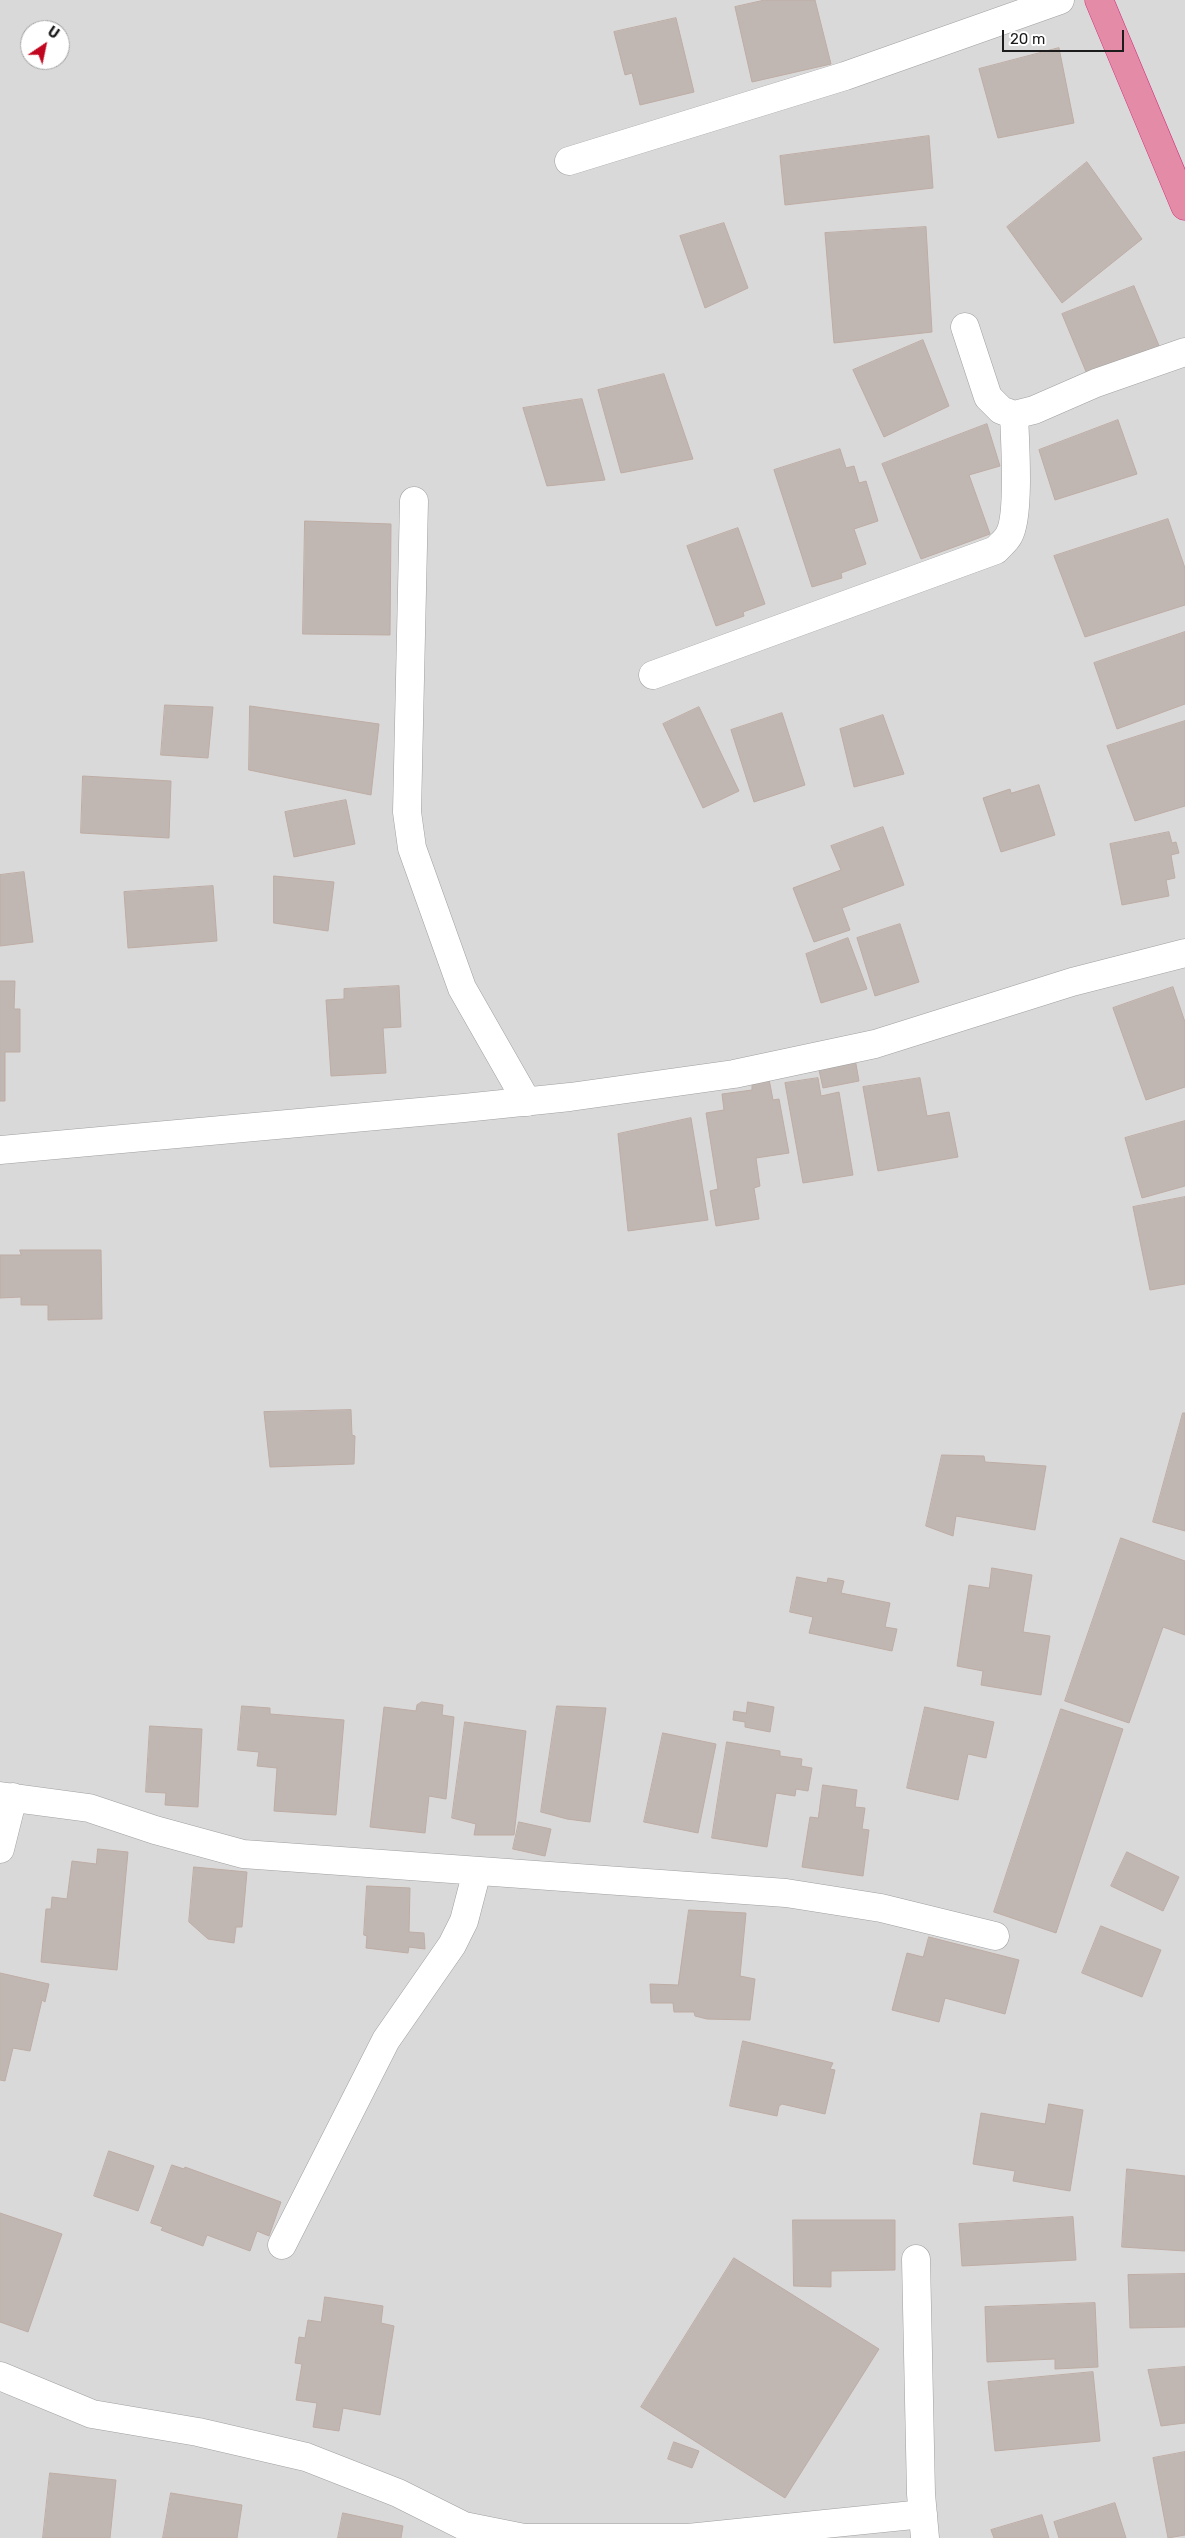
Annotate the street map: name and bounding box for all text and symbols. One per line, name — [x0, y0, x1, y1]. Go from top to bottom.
north arrow — [20, 20, 70, 70]
scale bar — [1005, 20, 1128, 52]
text: U — [44, 23, 62, 43]
text: 20 m — [1010, 30, 1045, 48]

